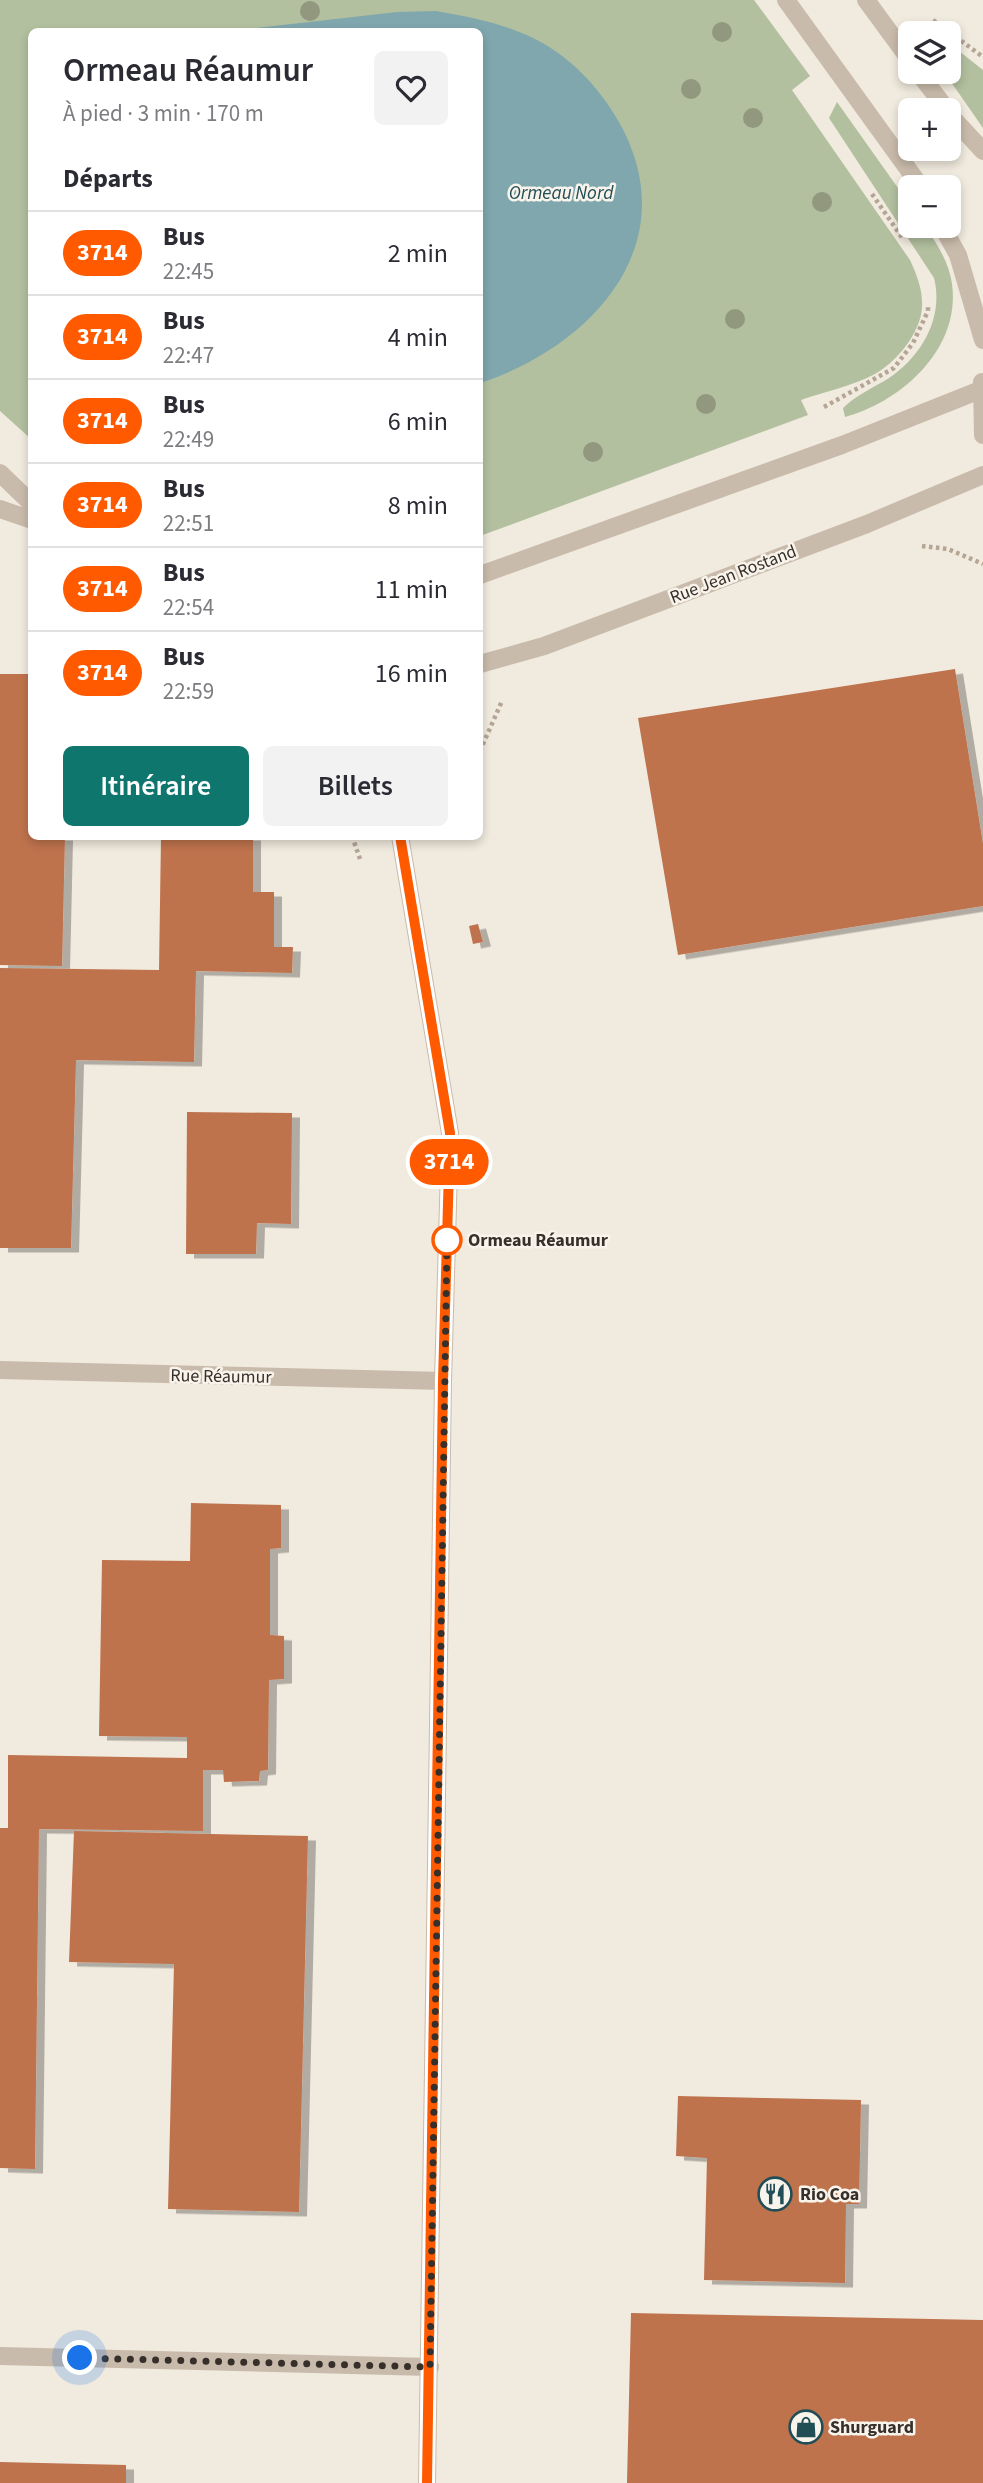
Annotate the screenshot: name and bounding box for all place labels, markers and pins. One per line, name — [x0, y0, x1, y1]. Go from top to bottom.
marker: Ormeau Réaumur — [432, 1225, 462, 1255]
place label: Ormeau Réaumur — [468, 1228, 609, 1253]
restaurant icon: Rio Coa — [756, 2175, 794, 2213]
place label: Rio Coa — [800, 2182, 859, 2207]
shop icon: Shurguard — [787, 2408, 825, 2446]
place label: Shurguard — [830, 2415, 914, 2440]

